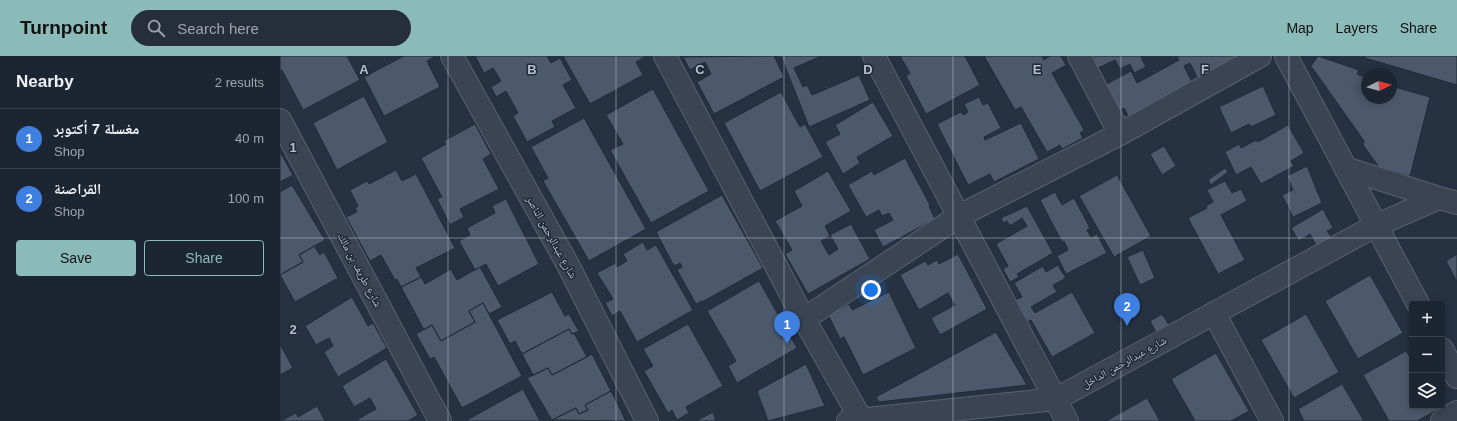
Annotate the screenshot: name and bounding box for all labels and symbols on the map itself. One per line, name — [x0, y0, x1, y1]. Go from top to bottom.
text: A — [359, 62, 369, 77]
text: B — [527, 62, 537, 77]
text: C — [695, 62, 705, 77]
text: D — [863, 62, 873, 77]
text: E — [1033, 62, 1042, 77]
text: F — [1201, 62, 1209, 77]
north arrow — [1361, 68, 1397, 104]
text: 1 — [289, 140, 297, 155]
street label: شارع عبدالرحمن الناصر — [523, 193, 580, 281]
street label: شارع طريف بن مالك — [335, 231, 385, 310]
your location — [861, 280, 881, 300]
pin: 2 — [1114, 293, 1140, 326]
pin: 1 — [774, 311, 800, 344]
text: 2 — [289, 322, 297, 337]
street label: شارع عبدالرحمن الداخل — [1080, 334, 1169, 391]

